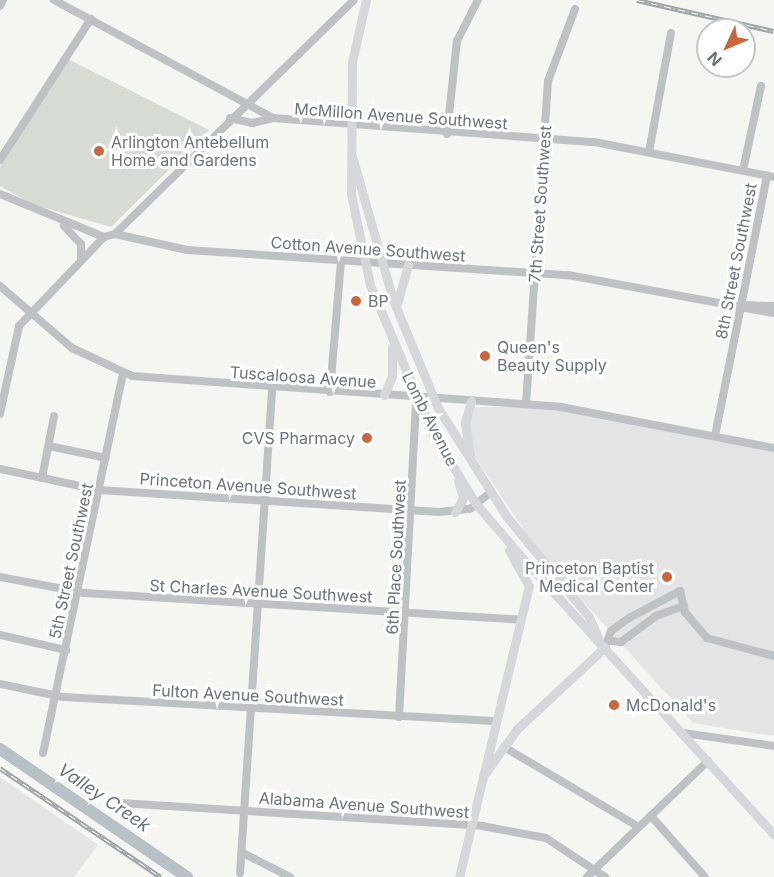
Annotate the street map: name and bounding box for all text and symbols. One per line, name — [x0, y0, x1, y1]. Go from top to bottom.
north arrow — [696, 18, 756, 78]
text: N — [703, 48, 726, 70]
street label: McMillon Avenue Southwest — [294, 99, 508, 133]
street label: 7th Street Southwest — [525, 125, 555, 283]
place label: Arlington Antebellum Home and Gardens — [111, 132, 269, 170]
marker: Arlington Antebellum Home and Gardens — [92, 144, 106, 158]
street label: 8th Street Southwest — [711, 181, 761, 341]
street label: Cotton Avenue Southwest — [270, 233, 466, 265]
place label: BP — [368, 291, 389, 311]
marker: BP — [349, 294, 363, 308]
place label: Queen's Beauty Supply — [497, 337, 607, 375]
marker: Queen's Beauty Supply — [478, 349, 492, 363]
street label: Tuscaloosa Avenue — [229, 362, 377, 392]
street label: Lomb Avenue — [398, 369, 462, 469]
place label: CVS Pharmacy — [242, 428, 355, 448]
marker: CVS Pharmacy — [360, 431, 374, 445]
street label: Princeton Avenue Southwest — [139, 469, 357, 503]
street label: 6th Place Southwest — [382, 479, 410, 635]
street label: 5th Street Southwest — [45, 482, 97, 640]
place label: Princeton Baptist Medical Center — [525, 558, 654, 596]
marker: Princeton Baptist Medical Center — [658, 568, 676, 586]
street label: St Charles Avenue Southwest — [149, 576, 373, 606]
street label: Fulton Avenue Southwest — [152, 680, 344, 710]
place label: McDonald's — [626, 695, 716, 715]
marker: McDonald's — [607, 698, 621, 712]
water label: Valley Creek — [54, 759, 154, 837]
street label: Alabama Avenue Southwest — [258, 788, 470, 822]

